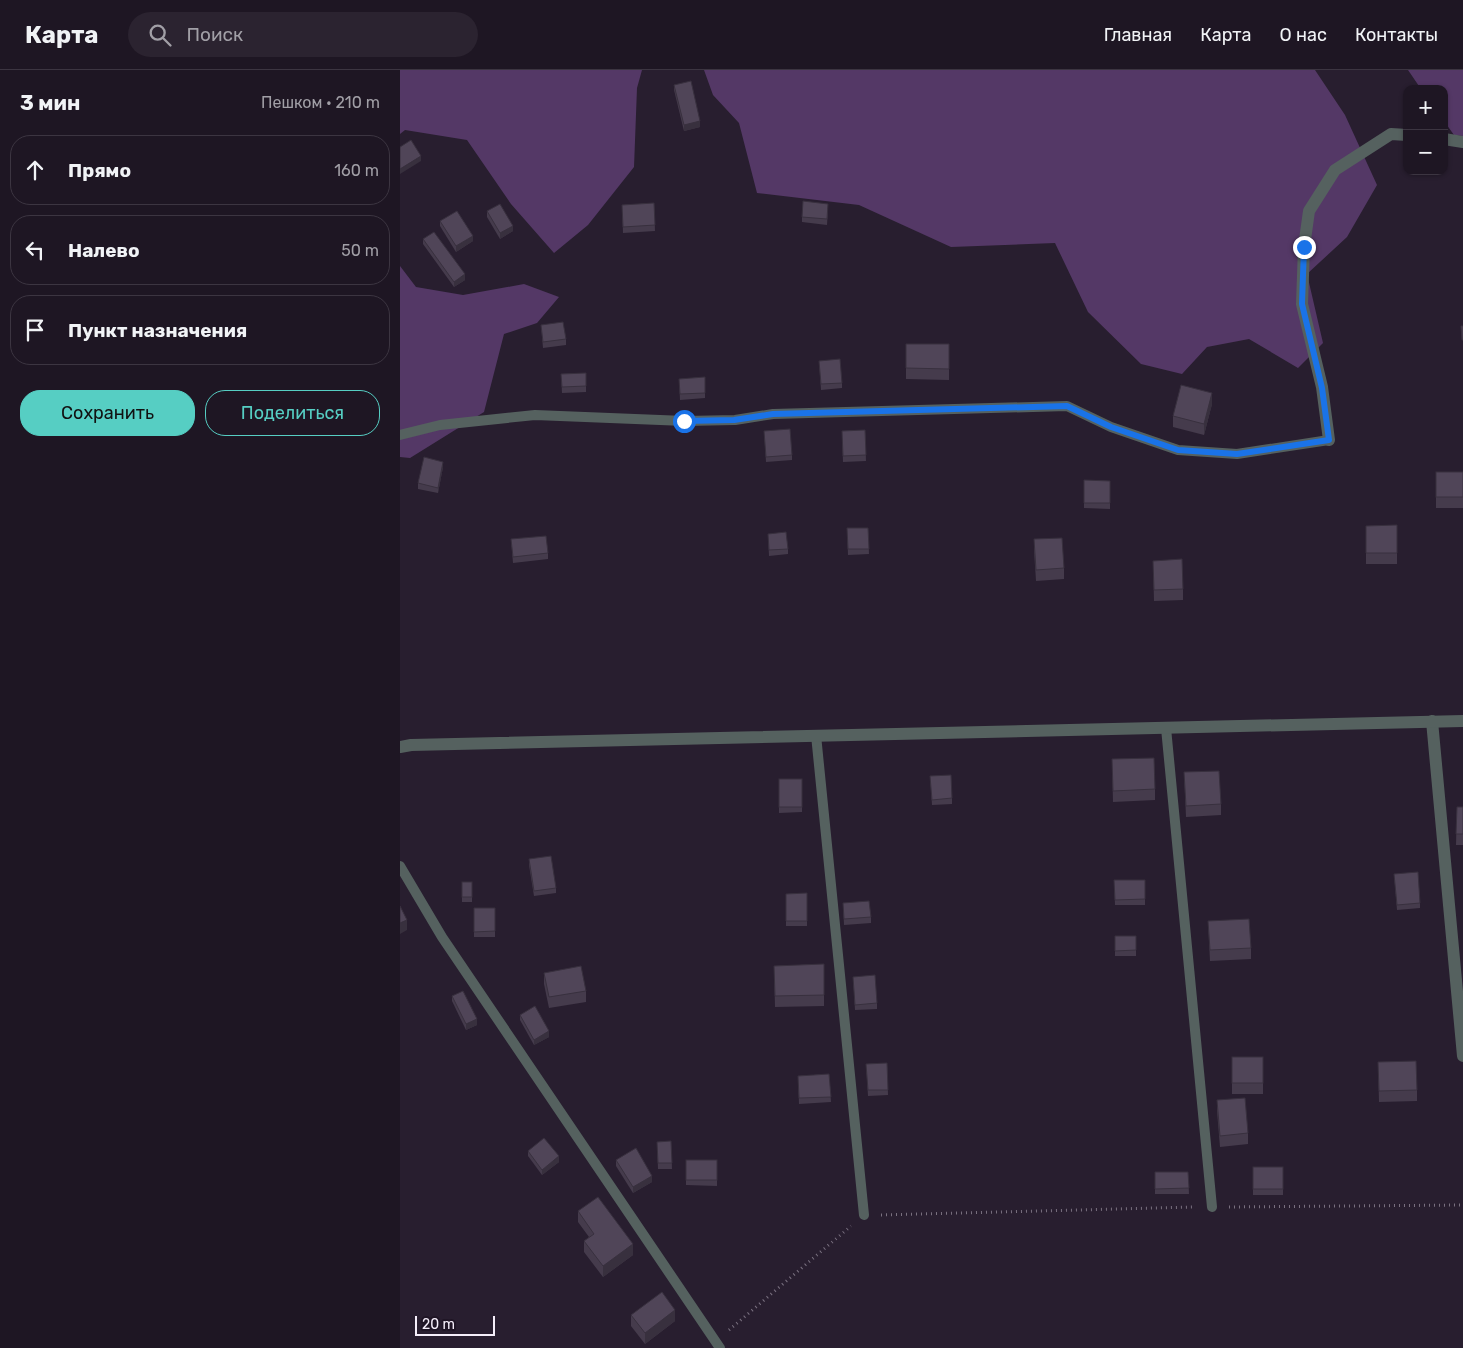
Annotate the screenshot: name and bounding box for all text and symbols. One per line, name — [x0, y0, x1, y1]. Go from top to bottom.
search box — [128, 12, 478, 57]
text: Карта — [25, 21, 98, 49]
icon: search — [146, 21, 174, 49]
text: Поиск — [186, 23, 243, 46]
text: Главная — [1104, 24, 1172, 46]
text: Карта — [1200, 24, 1252, 46]
text: О нас — [1280, 24, 1327, 46]
text: Контакты — [1355, 24, 1438, 46]
map controls — [1403, 85, 1448, 175]
button: + — [1403, 85, 1448, 130]
text: 3 мин — [20, 90, 80, 115]
text: Пешком · 210 m — [261, 93, 380, 112]
button: − — [1403, 130, 1448, 175]
icon: ahead — [21, 156, 49, 184]
text: Прямо — [68, 159, 131, 182]
text: 160 m — [334, 161, 379, 180]
icon: left — [21, 236, 49, 264]
route end — [1293, 236, 1316, 259]
text: Налево — [68, 239, 140, 262]
text: 50 m — [341, 241, 379, 260]
icon: arrive — [21, 316, 49, 344]
text: Пункт назначения — [68, 319, 247, 342]
button: Сохранить — [20, 390, 195, 436]
button: Поделиться — [205, 390, 380, 436]
route start — [673, 410, 696, 433]
scale bar — [415, 1313, 495, 1336]
text: 20 m — [422, 1316, 455, 1333]

